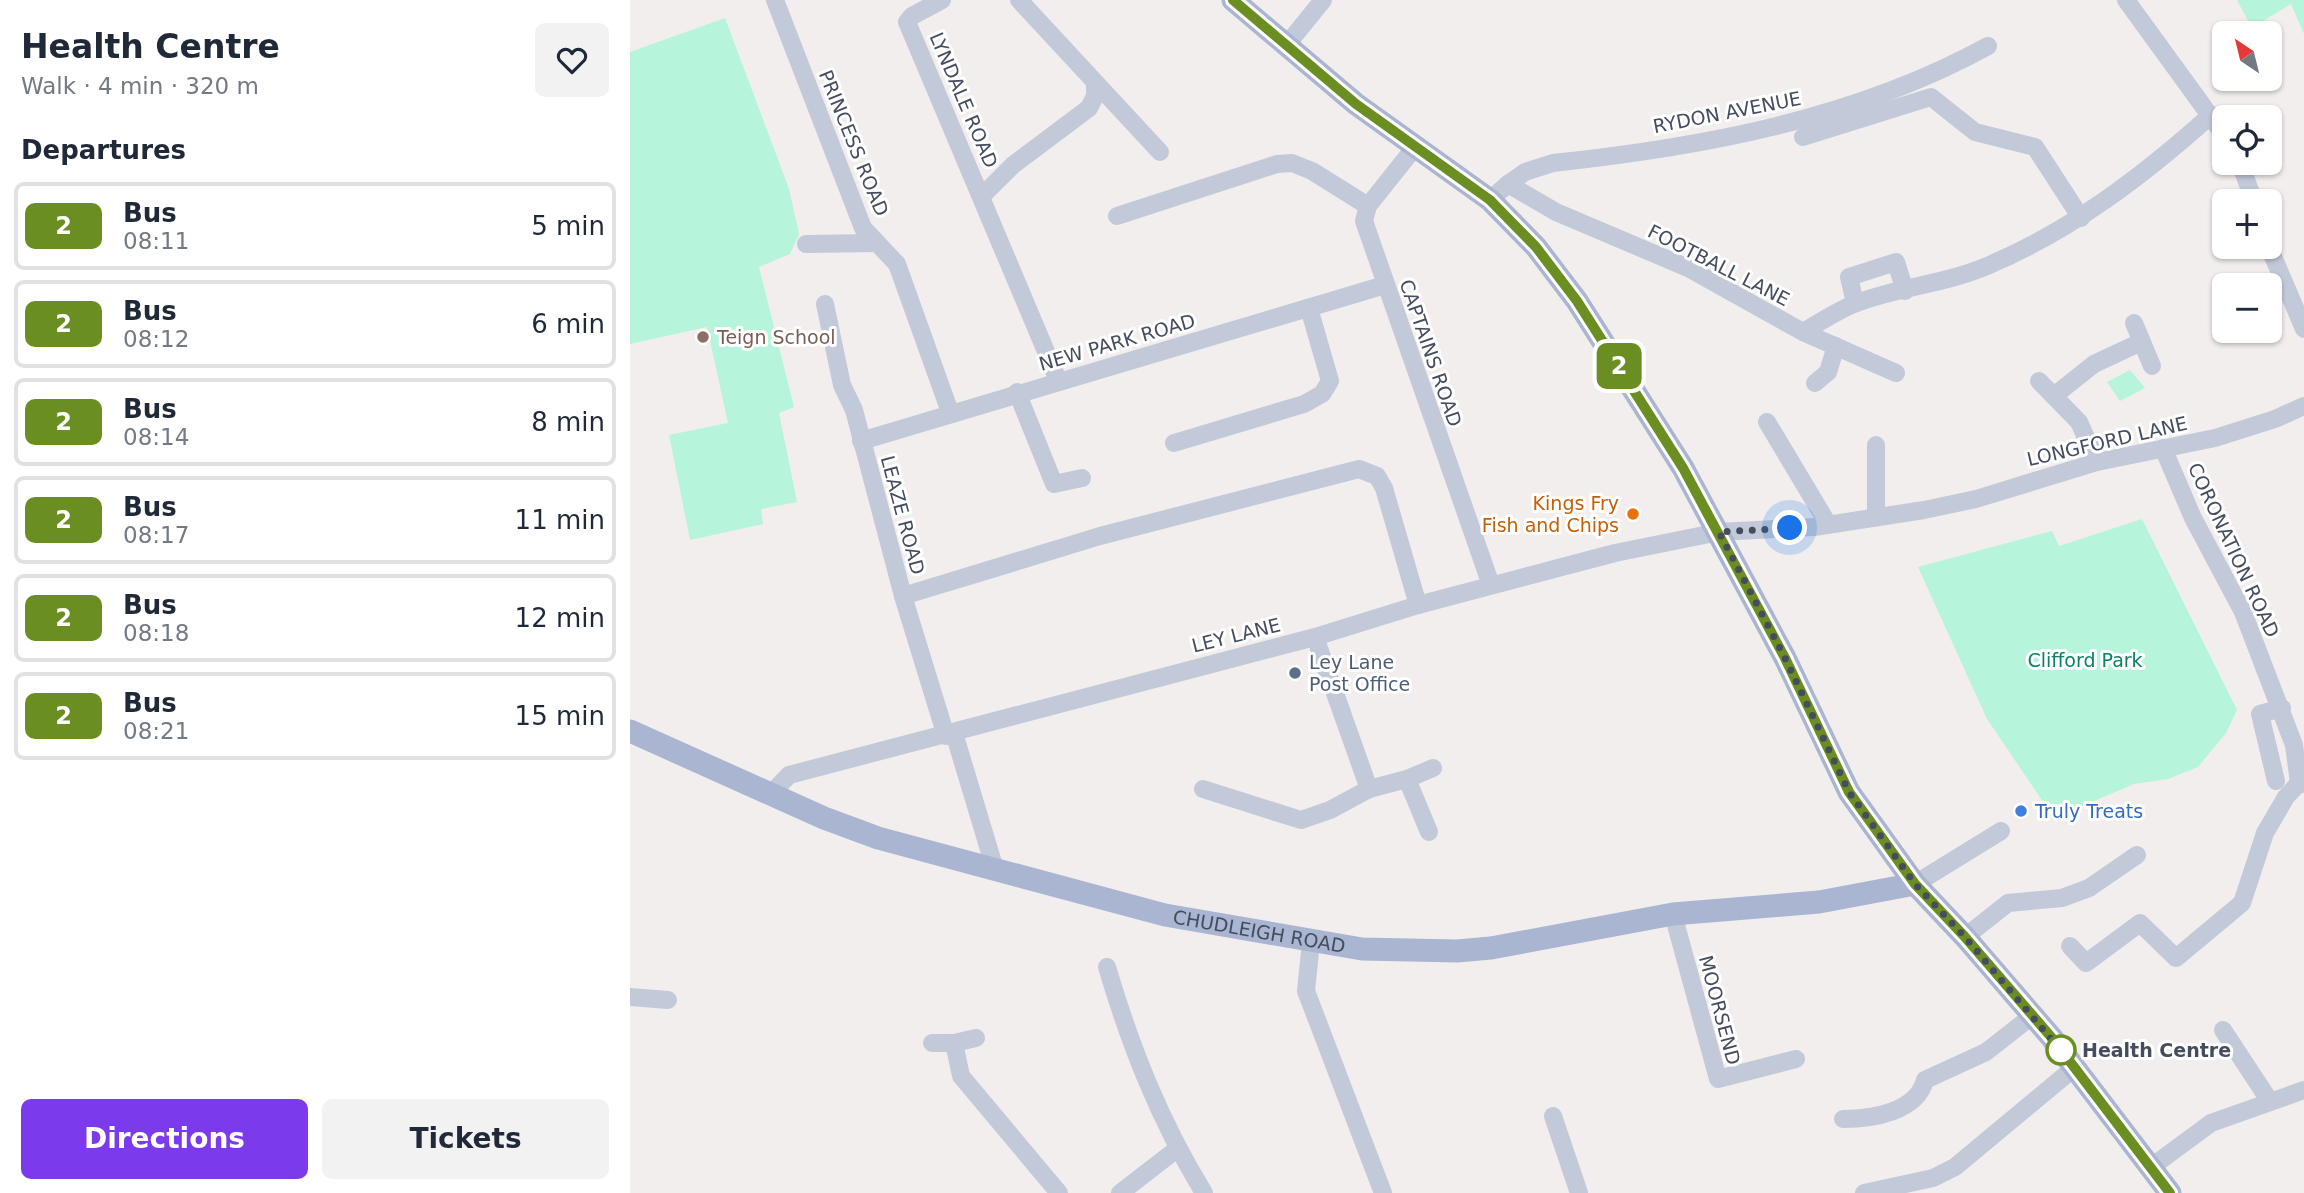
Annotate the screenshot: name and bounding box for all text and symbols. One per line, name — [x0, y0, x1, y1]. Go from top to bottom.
north arrow — [2212, 21, 2282, 91]
map controls — [2212, 21, 2282, 343]
button: heart — [535, 23, 609, 97]
text: Health Centre — [21, 27, 280, 66]
street label: LYNDALE ROAD — [925, 29, 1003, 171]
street label: PRINCESS ROAD — [815, 67, 893, 219]
text: Walk · 4 min · 320 m — [21, 73, 259, 99]
street label: RYDON AVENUE — [1651, 87, 1803, 137]
button: locate — [2212, 105, 2282, 175]
text: Departures — [21, 135, 186, 165]
button: + — [2212, 189, 2282, 259]
text: Bus — [123, 198, 177, 228]
text: 5 min — [531, 211, 605, 241]
text: 2 — [55, 212, 72, 240]
street label: FOOTBALL LANE — [1645, 220, 1793, 310]
text: 08:11 — [123, 228, 189, 254]
button: − — [2212, 273, 2282, 343]
street label: CAPTAINS ROAD — [1395, 277, 1467, 429]
text: Bus — [123, 296, 177, 326]
text: 6 min — [531, 309, 605, 339]
street label: NEW PARK ROAD — [1036, 309, 1198, 375]
text: 2 — [55, 310, 72, 338]
text: 08:12 — [123, 326, 189, 352]
place label: Teign School — [716, 326, 836, 348]
marker: Teign School — [695, 329, 711, 345]
line badge: 2 — [1596, 343, 1642, 389]
text: 2 — [1611, 352, 1627, 380]
text: Bus — [123, 394, 177, 424]
text: 8 min — [531, 407, 605, 437]
text: 2 — [55, 408, 72, 436]
street label: LONGFORD LANE — [2025, 412, 2189, 470]
text: 08:14 — [123, 424, 189, 450]
street label: LEAZE ROAD — [877, 453, 929, 577]
street label: CORONATION ROAD — [2184, 459, 2284, 641]
text: Bus — [123, 492, 177, 522]
place label: Kings Fry Fish and Chips — [1482, 492, 1619, 536]
text: 11 min — [515, 505, 605, 535]
text: 2 — [55, 506, 72, 534]
marker: Kings Fry Fish and Chips — [1625, 506, 1641, 522]
your location — [1772, 510, 1807, 545]
text: 08:17 — [123, 522, 189, 548]
text: Bus — [123, 590, 177, 620]
text: 12 min — [515, 603, 605, 633]
text: 2 — [55, 604, 72, 632]
street label: LEY LANE — [1189, 613, 1283, 657]
text: 08:18 — [123, 620, 189, 646]
park label: Clifford Park — [2027, 649, 2143, 671]
place label: Ley Lane Post Office — [1309, 651, 1410, 695]
marker: Ley Lane Post Office — [1287, 665, 1303, 681]
text: Bus — [123, 688, 177, 718]
text: 15 min — [515, 701, 605, 731]
text: 2 — [55, 702, 72, 730]
text: 08:21 — [123, 718, 189, 744]
place label: Truly Treats — [2034, 800, 2143, 822]
marker: Truly Treats — [2013, 803, 2029, 819]
street label: CHUDLEIGH ROAD — [1171, 906, 1347, 957]
street label: MOORSEND — [1695, 953, 1745, 1067]
marker: Health Centre — [2046, 1035, 2076, 1065]
place label: Health Centre — [2082, 1039, 2231, 1061]
button: Directions — [21, 1099, 308, 1179]
button: Tickets — [322, 1099, 609, 1179]

